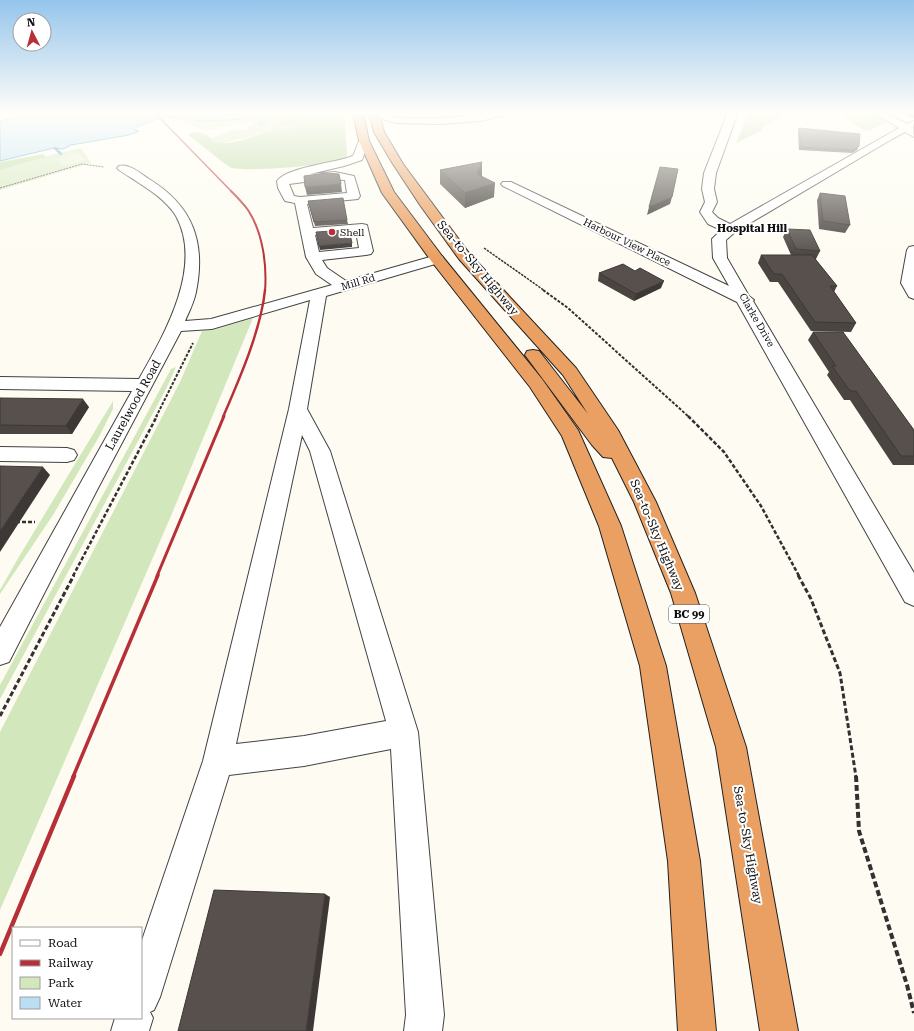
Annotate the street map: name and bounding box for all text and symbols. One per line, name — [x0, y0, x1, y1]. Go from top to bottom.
north arrow — [12, 12, 52, 52]
text: N — [26, 16, 36, 29]
street label: Harbour View Place — [582, 216, 673, 268]
street label: Sea-to-Sky Highway — [434, 218, 522, 319]
district label: Hospital Hill — [717, 222, 787, 235]
marker: Shell — [327, 227, 337, 237]
place label: Shell — [340, 227, 364, 238]
street label: Mill Rd — [340, 272, 377, 292]
street label: Clarke Drive — [737, 291, 777, 349]
street label: Laurelwood Road — [102, 357, 164, 453]
street label: Sea-to-Sky Highway — [627, 477, 687, 594]
road number: BC 99 — [669, 605, 709, 623]
street label: Sea-to-Sky Highway — [731, 785, 765, 906]
legend — [12, 927, 142, 1019]
text: Road — [48, 936, 78, 950]
text: Railway — [48, 956, 94, 970]
text: Park — [48, 976, 75, 990]
text: Water — [48, 996, 82, 1010]

